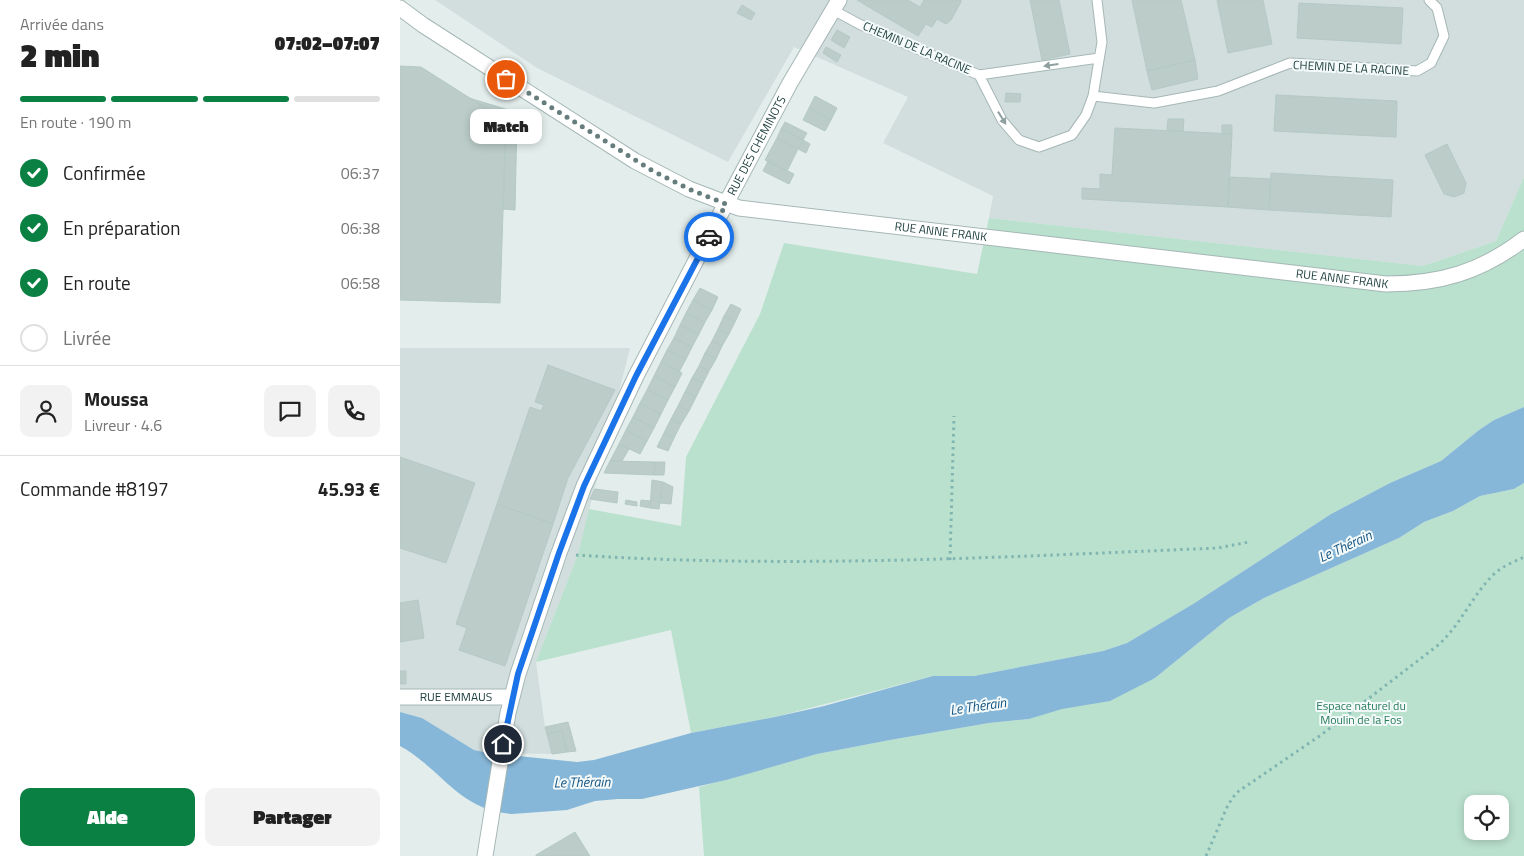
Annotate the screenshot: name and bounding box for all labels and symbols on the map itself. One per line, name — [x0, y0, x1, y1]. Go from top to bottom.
street label: CHEMIN DE LA RACINE — [860, 16, 975, 79]
street label: CHEMIN DE LA RACINE — [1293, 55, 1410, 80]
pin — [485, 58, 527, 100]
one-way arrow — [1043, 61, 1059, 69]
street label: RUE DES CHEMINOTS — [722, 92, 791, 199]
callout: Match — [470, 109, 542, 144]
one-way arrow — [997, 111, 1007, 124]
courier — [684, 212, 734, 262]
street label: RUE ANNE FRANK — [894, 216, 988, 246]
street label: RUE ANNE FRANK — [1295, 263, 1390, 293]
water label: Le Thérain — [1315, 524, 1376, 567]
street label: RUE EMMAUS — [420, 687, 492, 706]
water label: Le Thérain — [948, 691, 1008, 720]
park label: Espace naturel du Moulin de la Fos — [1316, 696, 1406, 729]
pin — [482, 723, 524, 765]
water label: Le Thérain — [554, 770, 611, 792]

